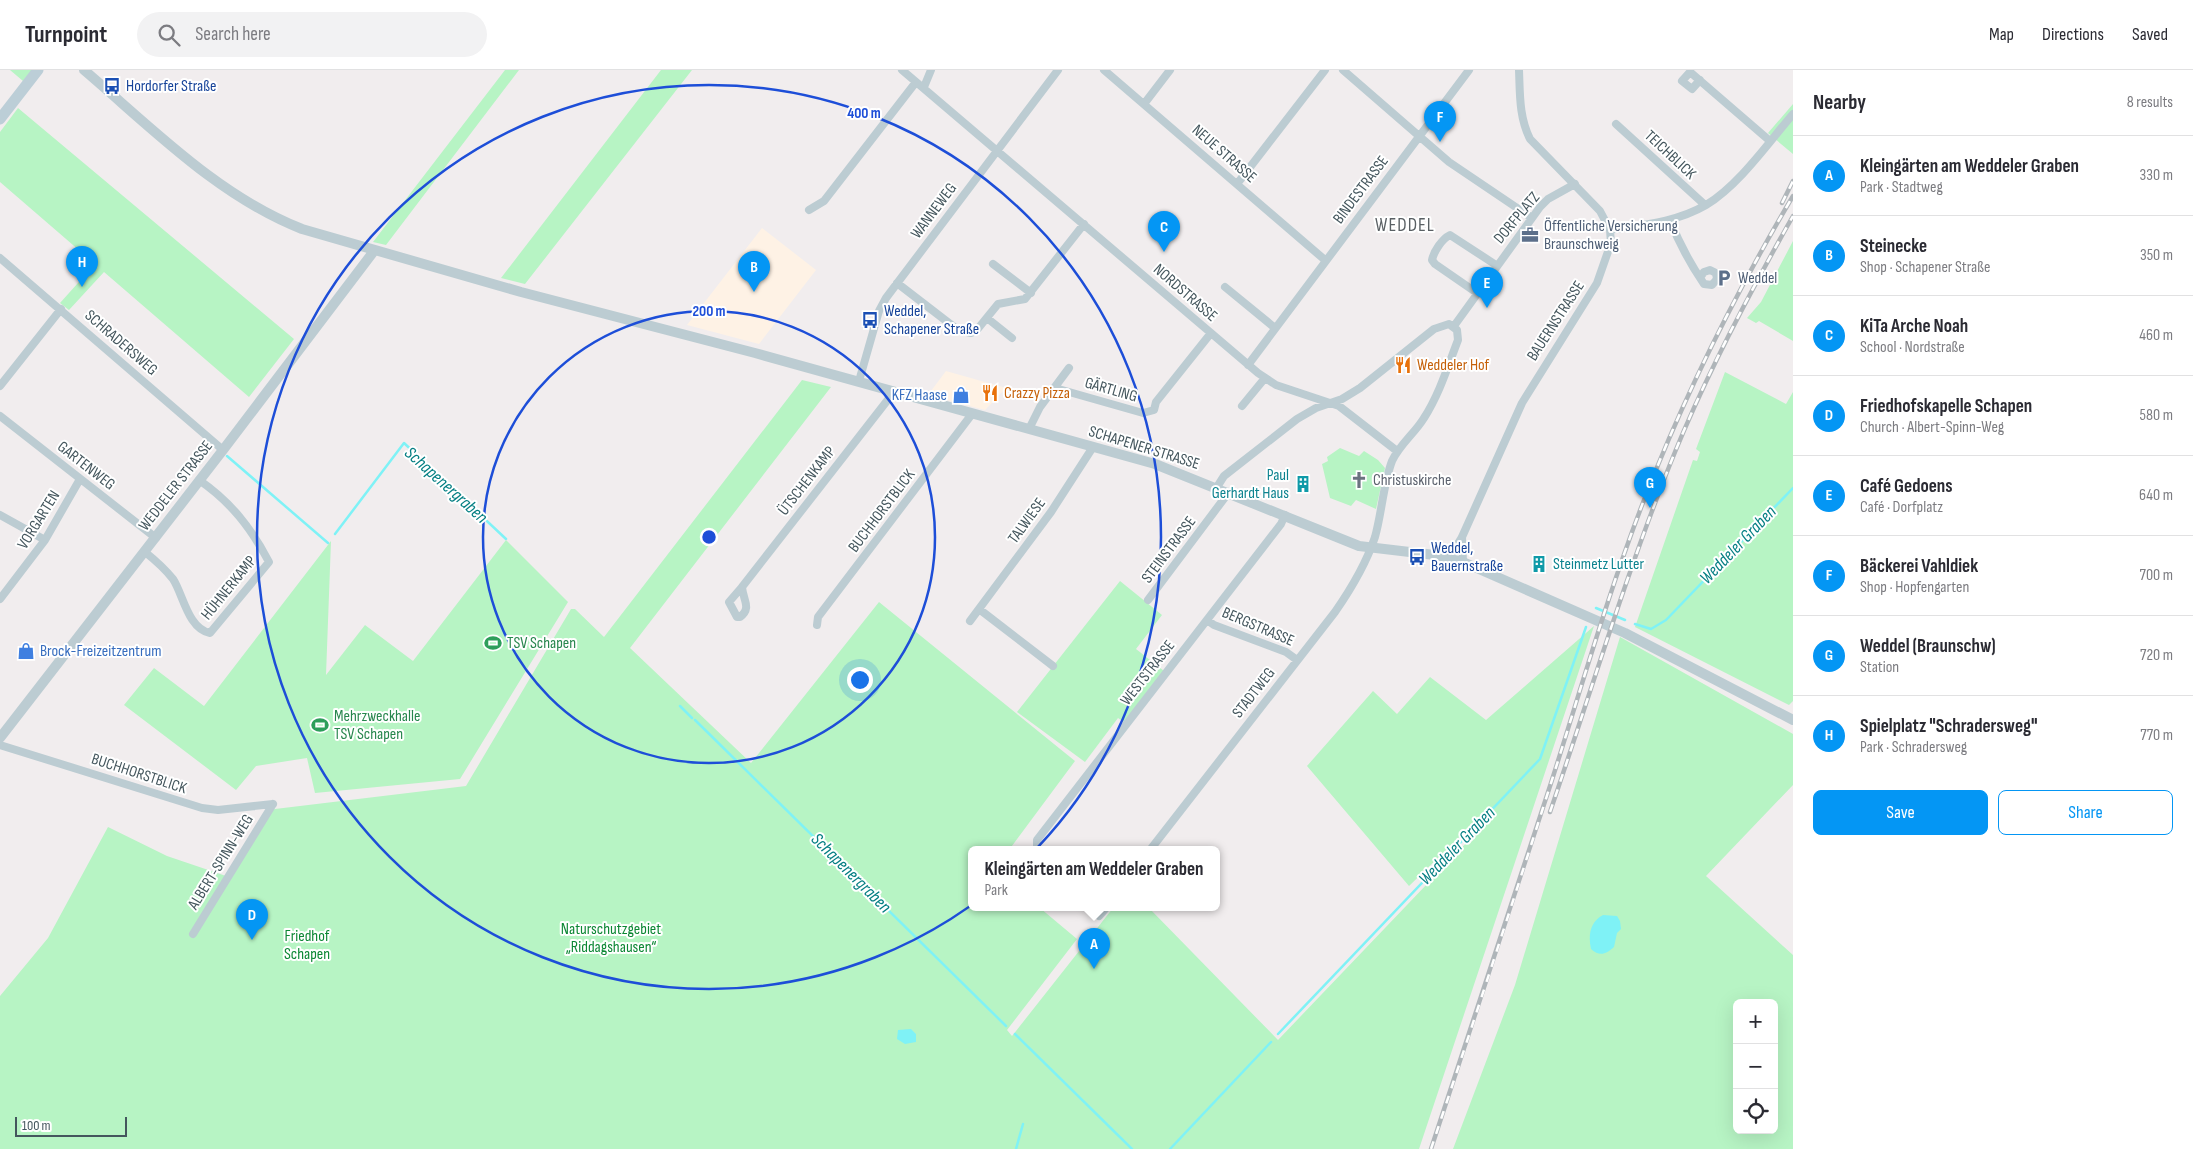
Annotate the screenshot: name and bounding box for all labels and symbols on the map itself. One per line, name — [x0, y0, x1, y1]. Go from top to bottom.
bus stop icon: Hordorfer Straße — [102, 76, 122, 96]
place label: Hordorfer Straße — [126, 77, 216, 96]
pin: F — [1424, 101, 1456, 142]
text: 400 m — [847, 104, 881, 123]
street label: NEUE STRASSE — [1188, 121, 1260, 187]
street label: TEICHBLICK — [1640, 126, 1700, 184]
street label: BINDESTRASSE — [1329, 152, 1393, 228]
street label: WANNEWEG — [907, 179, 961, 243]
street label: DORFPLATZ — [1490, 188, 1544, 248]
pin: C — [1148, 211, 1180, 252]
district label: WEDDEL — [1375, 214, 1435, 237]
place label: Öffentliche Versicherung Braunschweig — [1544, 217, 1678, 254]
office icon: Öffentliche Versicherung Braunschweig — [1520, 225, 1540, 245]
pin: H — [66, 246, 98, 287]
pin: B — [738, 251, 770, 292]
street label: NORDSTRASSE — [1149, 260, 1221, 326]
pin: E — [1471, 267, 1503, 308]
parking icon: Weddel — [1714, 268, 1734, 288]
place label: Weddel — [1738, 269, 1777, 288]
street label: BAUERNSTRASSE — [1523, 278, 1589, 364]
text: 200 m — [692, 302, 726, 321]
place label: Weddel, Schapener Straße — [884, 302, 979, 339]
street label: SCHRADERSWEG — [81, 306, 161, 380]
bus stop icon: Weddel, Schapener Straße — [860, 310, 880, 330]
restaurant icon: Weddeler Hof — [1393, 355, 1413, 375]
place label: Weddeler Hof — [1417, 356, 1490, 375]
street label: GÄRTLING — [1082, 373, 1140, 407]
restaurant icon: Crazzy Pizza — [980, 383, 1000, 403]
place label: Crazzy Pizza — [1004, 384, 1070, 403]
shop icon: KFZ Haase — [951, 385, 971, 405]
place label: KFZ Haase — [892, 386, 947, 405]
street label: SCHAPENER STRASSE — [1086, 422, 1202, 474]
street label: WEDDELER STRASSE — [135, 437, 217, 535]
street label: GARTENWEG — [53, 438, 119, 494]
water label: Schapenergraben — [400, 442, 492, 528]
street label: ÜTSCHENKAMP — [774, 443, 840, 519]
street label: BUCHHORSTBLICK — [845, 465, 920, 556]
place label: Paul Gerhardt Haus — [1212, 466, 1289, 503]
pin: G — [1634, 467, 1666, 508]
church icon: Christuskirche — [1349, 470, 1369, 490]
place label: Christuskirche — [1373, 471, 1451, 490]
building icon: Paul Gerhardt Haus — [1293, 474, 1313, 494]
street label: VORGARTEN — [14, 487, 64, 553]
street label: TALWIESE — [1004, 495, 1050, 547]
water label: Weddeler Graben — [1695, 501, 1781, 589]
street label: STEINSTRASSE — [1138, 513, 1200, 587]
centre of rings — [700, 528, 718, 546]
place label: Weddel, Bauernstraße — [1431, 539, 1503, 576]
bus stop icon: Weddel, Bauernstraße — [1407, 547, 1427, 567]
street label: HÜHNERKAMP — [197, 552, 261, 624]
building icon: Steinmetz Lutter — [1529, 554, 1549, 574]
place label: Steinmetz Lutter — [1553, 555, 1644, 574]
street label: BERGSTRASSE — [1219, 603, 1297, 651]
sports icon: TSV Schapen — [483, 633, 503, 653]
place label: TSV Schapen — [507, 634, 576, 653]
street label: WESTSTRASSE — [1117, 637, 1179, 709]
shop icon: Brock-Freizeitzentrum — [16, 641, 36, 661]
place label: Brock-Freizeitzentrum — [40, 642, 162, 661]
street label: STADTWEG — [1229, 664, 1279, 722]
your location — [847, 667, 873, 693]
place label: Mehrzweckhalle TSV Schapen — [334, 707, 420, 744]
sports icon: Mehrzweckhalle TSV Schapen — [310, 715, 330, 735]
street label: BUCHHORSTBLICK — [89, 750, 190, 799]
water label: Weddeler Graben — [1414, 802, 1500, 890]
street label: ALBERT-SPINN-WEG — [184, 811, 258, 914]
water label: Schapenergraben — [807, 829, 896, 918]
pin: D — [236, 899, 268, 940]
park label: Naturschutzgebiet „Riddagshausen“ — [561, 920, 661, 957]
park label: Friedhof Schapen — [284, 927, 330, 964]
pin: A — [1078, 928, 1110, 969]
scale bar — [15, 1114, 128, 1137]

